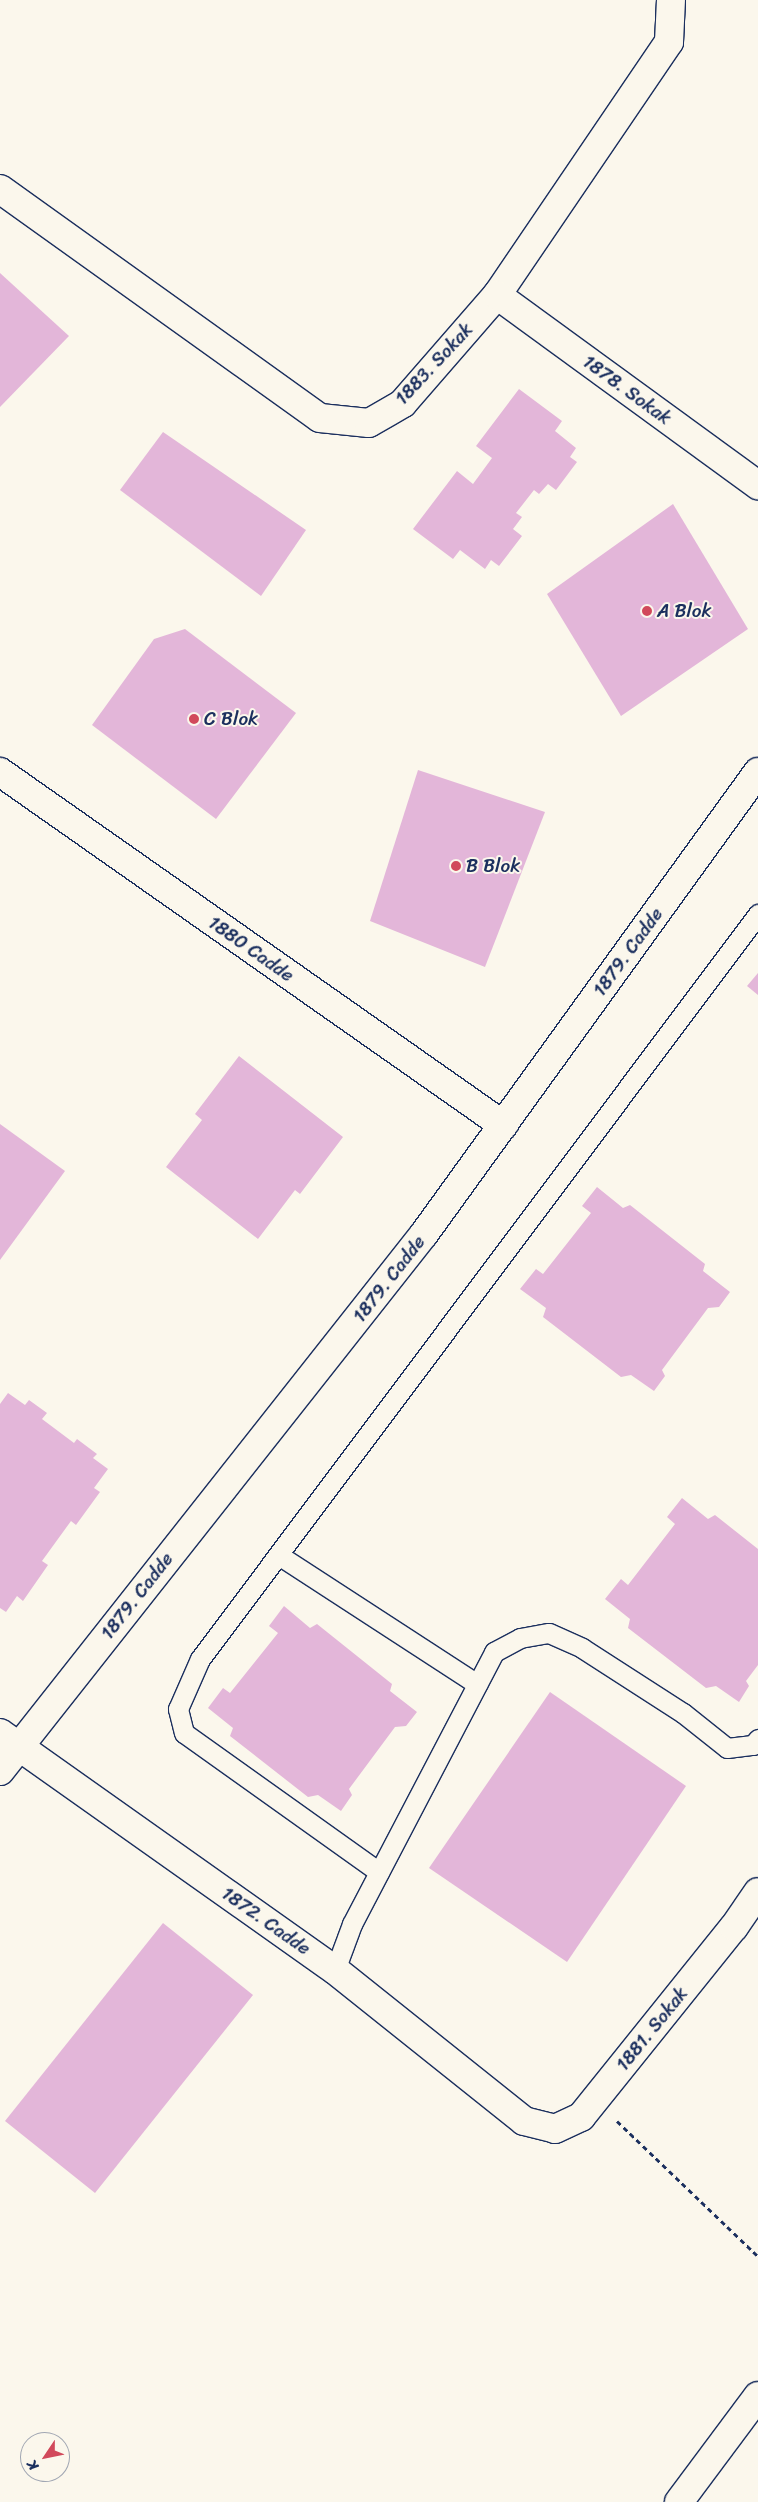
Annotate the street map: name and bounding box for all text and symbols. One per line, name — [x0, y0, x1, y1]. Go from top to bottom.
street label: 1883. Sokak — [390, 318, 478, 410]
street label: 1878. Sokak — [578, 350, 676, 430]
place label: A Blok — [657, 600, 712, 622]
marker: A Blok — [641, 605, 653, 617]
place label: C Blok — [204, 708, 258, 730]
marker: C Blok — [188, 713, 200, 725]
place label: B Blok — [466, 855, 520, 877]
marker: B Blok — [450, 860, 462, 872]
street label: 1879. Cadde — [588, 903, 668, 1001]
street label: 1880 Cadde — [204, 911, 298, 987]
street label: 1879. Cadde — [348, 1231, 430, 1327]
street label: 1879. Cadde — [96, 1548, 178, 1644]
street label: 1872. Cadde — [217, 1882, 315, 1960]
street label: 1881. Sokak — [611, 1983, 693, 2075]
north arrow — [20, 2432, 70, 2482]
text: K — [20, 2455, 46, 2476]

